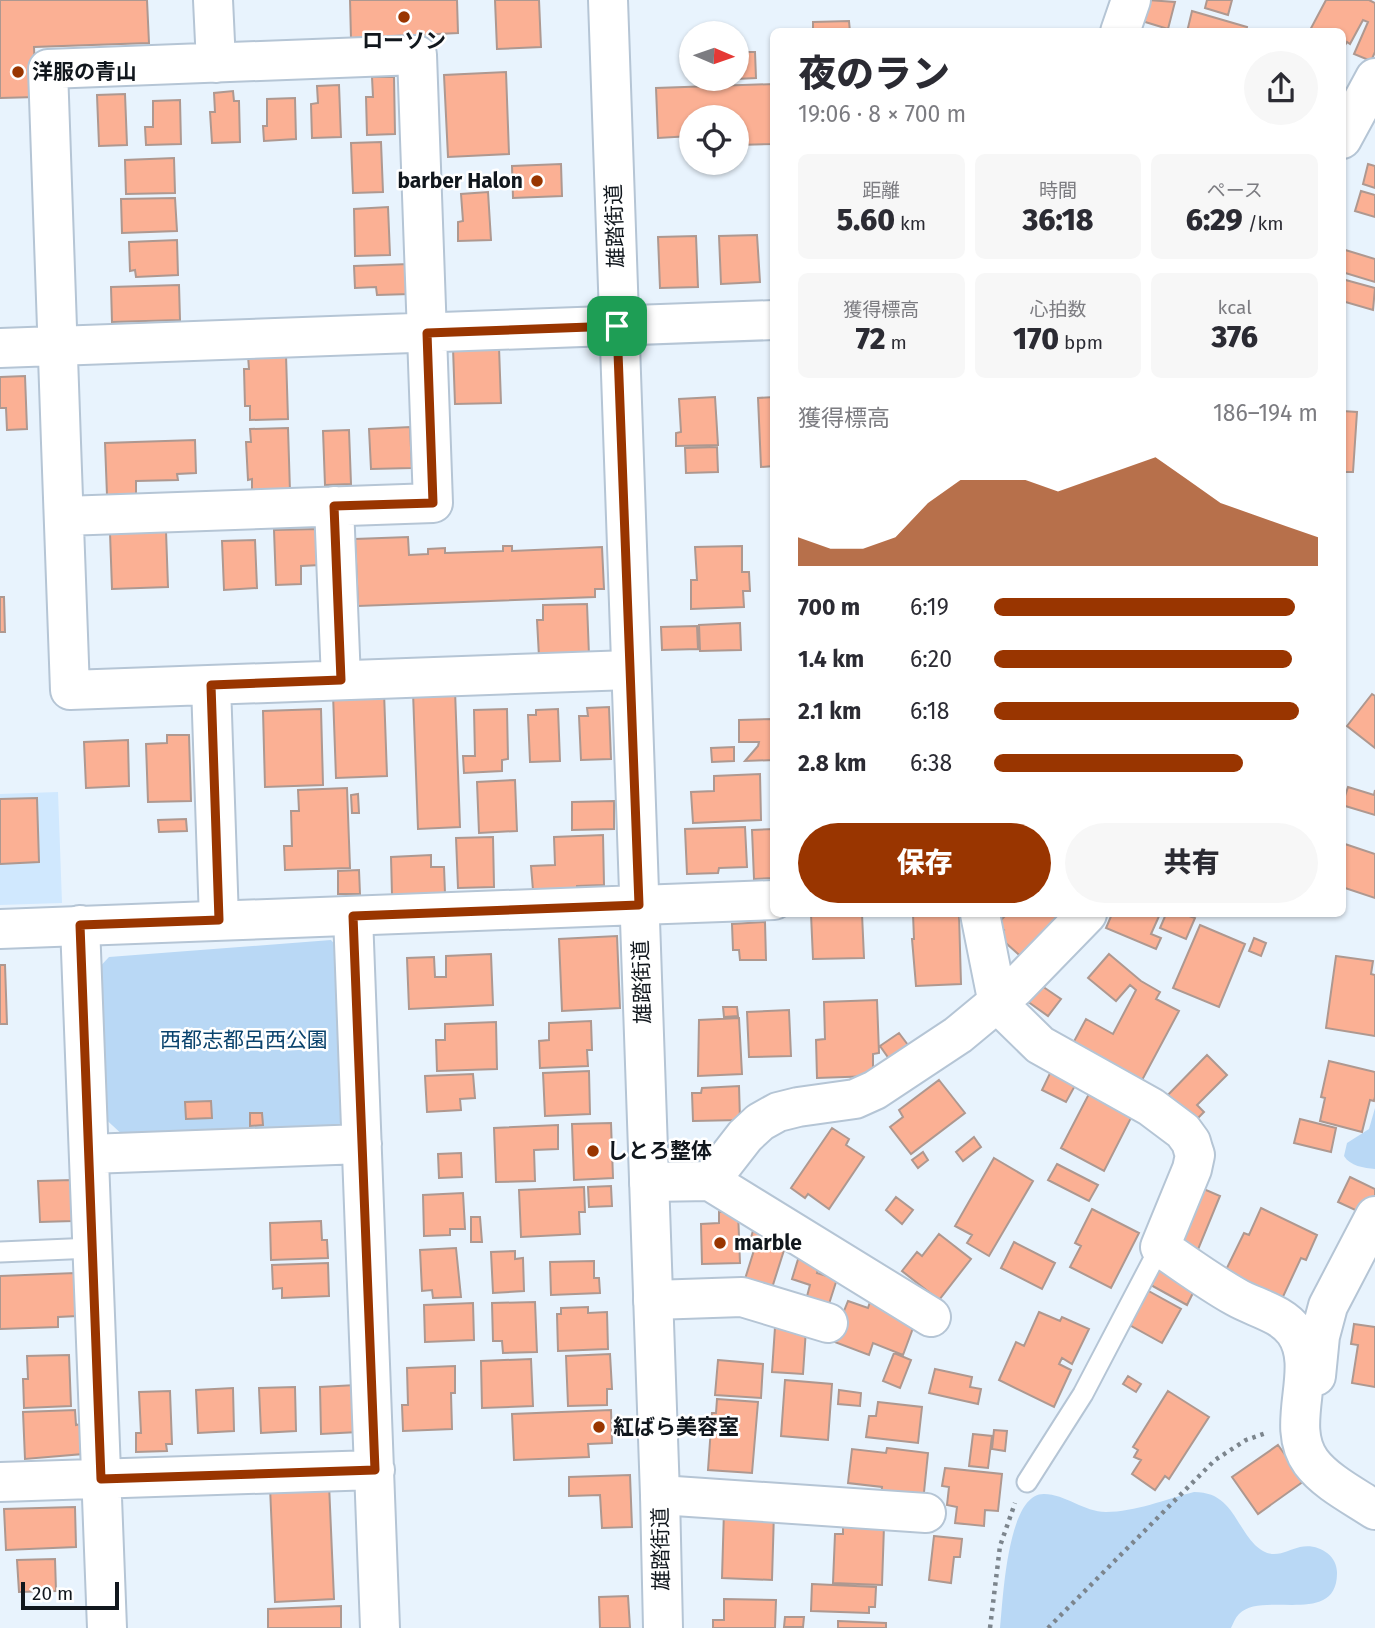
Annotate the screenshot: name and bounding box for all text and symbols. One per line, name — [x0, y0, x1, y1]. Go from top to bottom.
marker: ローソン — [396, 9, 412, 25]
north arrow — [679, 21, 749, 91]
map controls — [679, 21, 749, 175]
place label: ローソン — [362, 28, 446, 54]
text: 夜のラン — [798, 51, 950, 97]
button: share — [1244, 51, 1318, 125]
place label: 洋服の青山 — [32, 59, 137, 85]
marker: 洋服の青山 — [10, 64, 26, 80]
text: 19:06 · 8 × 700 m — [798, 100, 966, 128]
button: locate — [679, 105, 749, 175]
place label: barber Halon — [397, 168, 523, 194]
marker: barber Halon — [529, 173, 545, 189]
text: 距離 — [862, 179, 900, 202]
text: 時間 — [1039, 179, 1077, 202]
text: ペース — [1207, 179, 1263, 202]
street label: 雄踏街道 — [601, 184, 629, 268]
text: 5.60 — [837, 202, 895, 238]
text: 36:18 — [1022, 202, 1094, 238]
text: 6:29 — [1186, 202, 1243, 238]
text: km — [895, 212, 926, 235]
text: /km — [1243, 212, 1284, 235]
pin — [587, 296, 647, 356]
text: kcal — [1218, 296, 1252, 319]
text: 獲得標高 — [843, 298, 919, 321]
text: 心拍数 — [1029, 298, 1087, 321]
icon: arrive — [598, 307, 636, 345]
text: 376 — [1211, 319, 1258, 355]
text: 72 — [856, 321, 886, 357]
text: 170 — [1013, 321, 1059, 357]
text: m — [886, 331, 907, 354]
text: bpm — [1059, 331, 1103, 354]
text: 186–194 m — [1213, 399, 1318, 427]
text: 獲得標高 — [798, 404, 890, 432]
text: 700 m — [798, 593, 860, 621]
text: 6:19 — [910, 593, 949, 621]
text: 1.4 km — [798, 645, 864, 673]
text: 6:20 — [910, 645, 952, 673]
text: 2.1 km — [798, 697, 861, 725]
text: 6:18 — [910, 697, 950, 725]
text: 2.8 km — [798, 749, 866, 777]
text: 6:38 — [910, 749, 952, 777]
button: 保存 — [798, 823, 1051, 903]
button: 共有 — [1065, 823, 1318, 903]
street label: 雄踏街道 — [628, 940, 656, 1024]
park label: 西都志都呂西公園 — [160, 1027, 328, 1053]
place label: しとろ整体 — [607, 1138, 712, 1164]
marker: しとろ整体 — [585, 1143, 601, 1159]
place label: marble — [734, 1230, 802, 1256]
marker: marble — [712, 1235, 728, 1251]
place label: 紅ばら美容室 — [613, 1414, 739, 1440]
marker: 紅ばら美容室 — [591, 1419, 607, 1435]
street label: 雄踏街道 — [647, 1507, 675, 1591]
scale bar — [21, 1579, 119, 1611]
text: 20 m — [32, 1582, 73, 1605]

